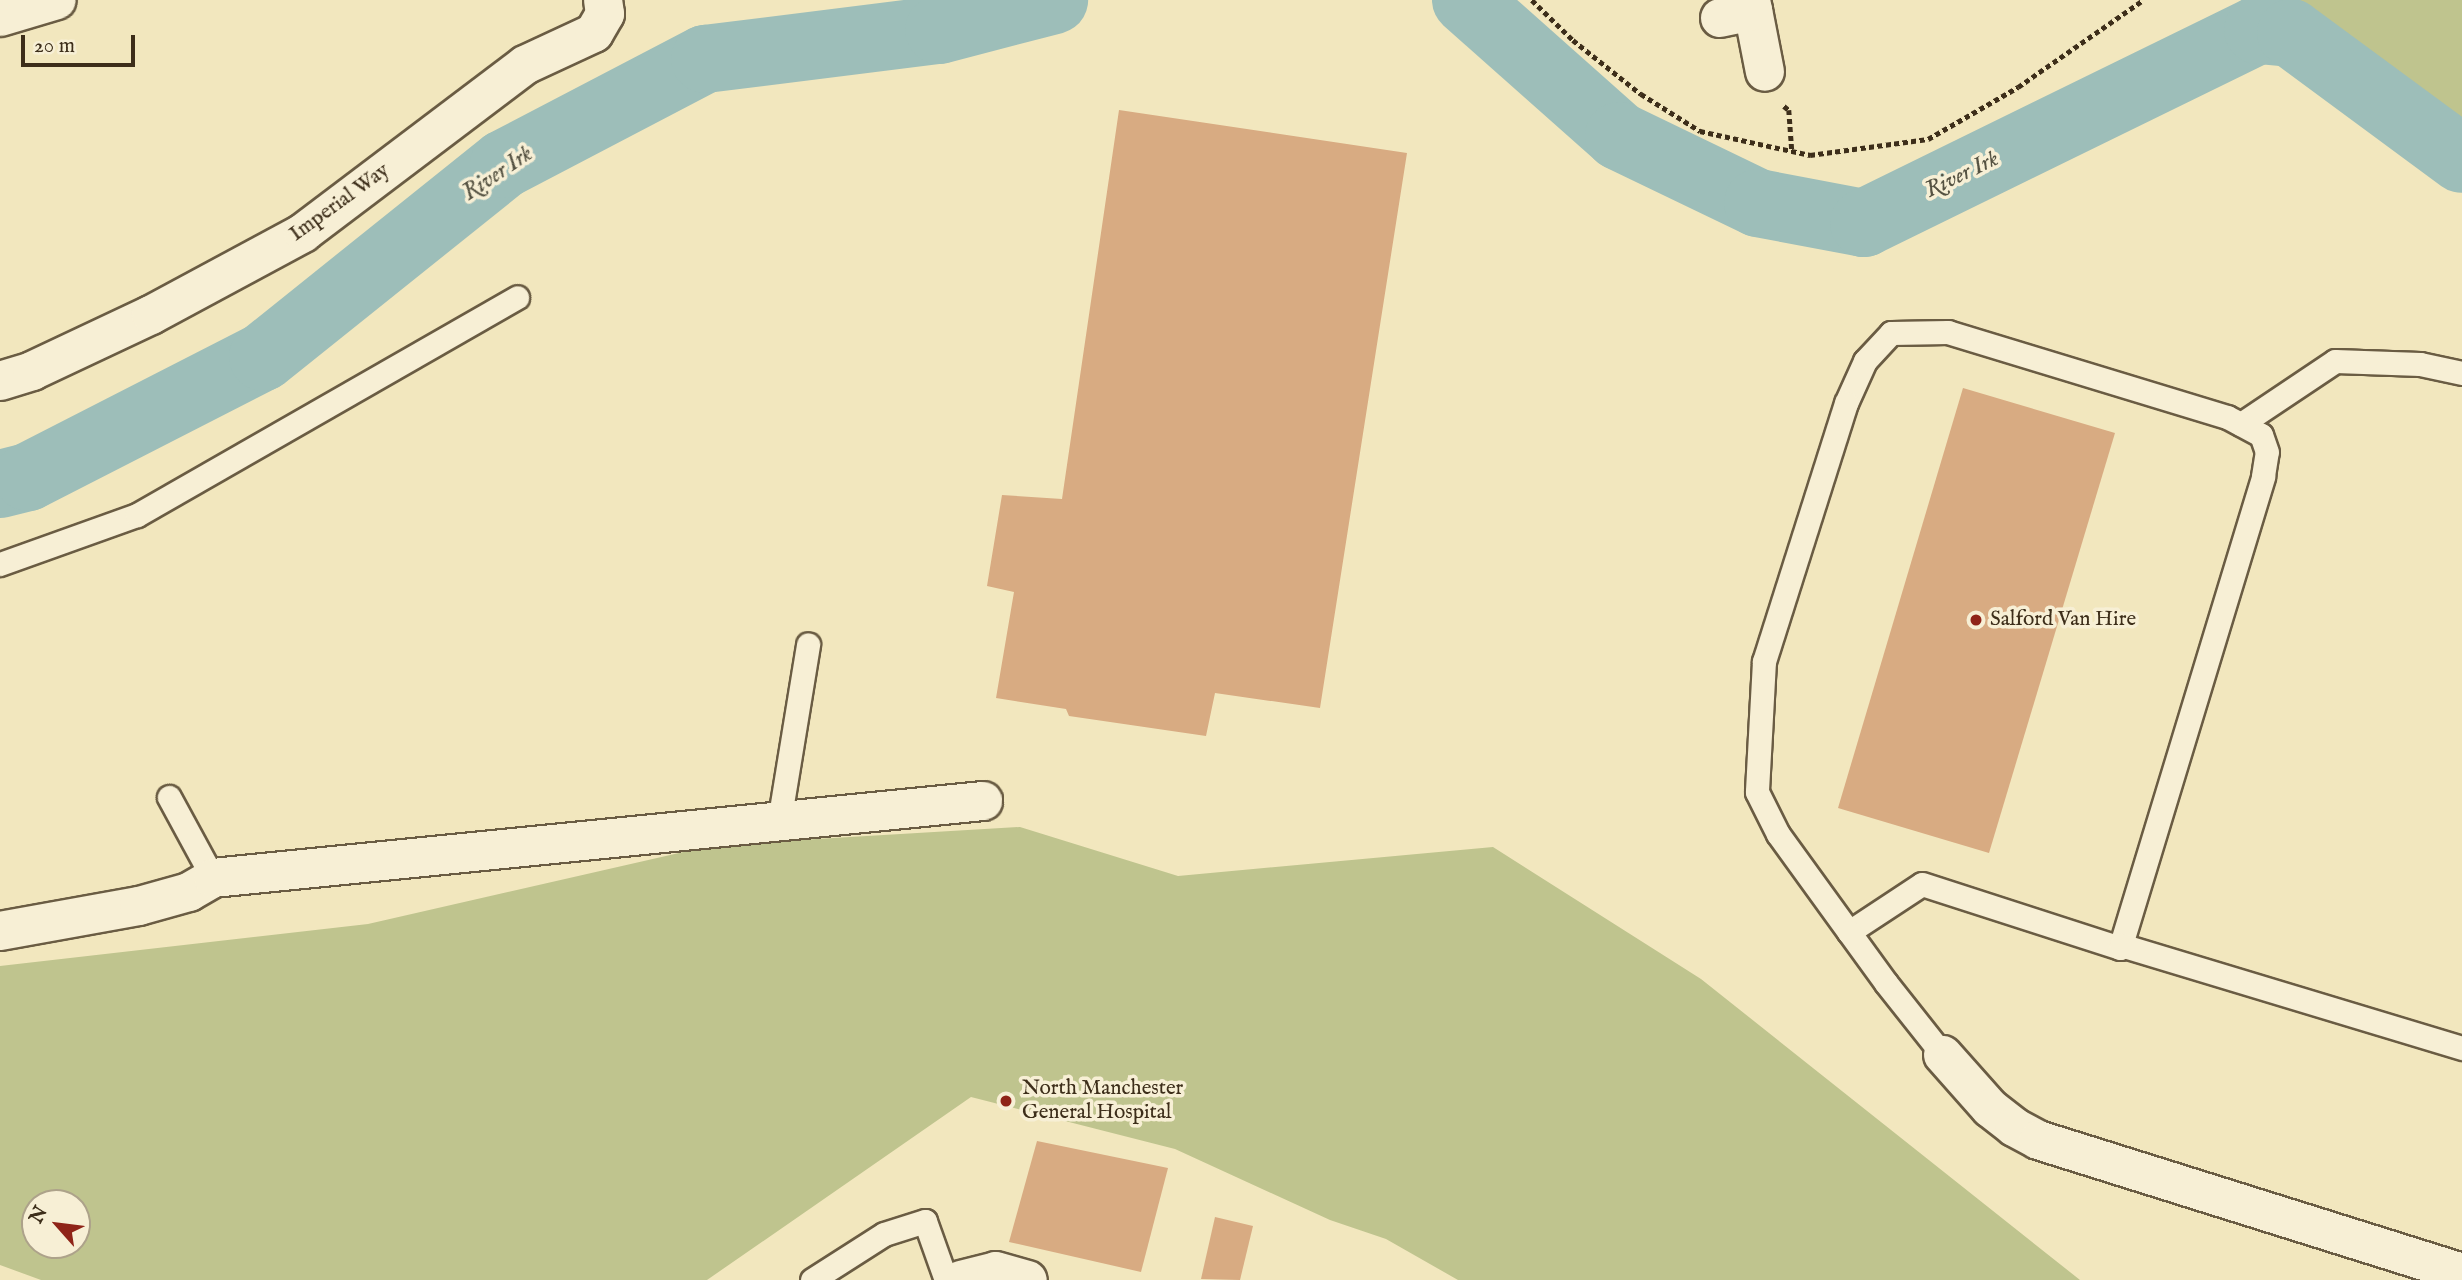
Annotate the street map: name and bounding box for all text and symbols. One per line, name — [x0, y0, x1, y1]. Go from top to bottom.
scale bar — [24, 21, 138, 65]
text: 20 m — [34, 33, 75, 60]
water label: River Irk — [458, 141, 538, 207]
water label: River Irk — [1921, 145, 2003, 205]
street label: Imperial Way — [285, 158, 395, 248]
place label: Salford Van Hire — [1990, 607, 2136, 633]
marker: Salford Van Hire — [1968, 612, 1984, 628]
place label: North Manchester General Hospital — [1022, 1076, 1183, 1126]
marker: North Manchester General Hospital — [996, 1091, 1016, 1111]
north arrow — [21, 1189, 91, 1259]
text: N — [25, 1202, 54, 1228]

